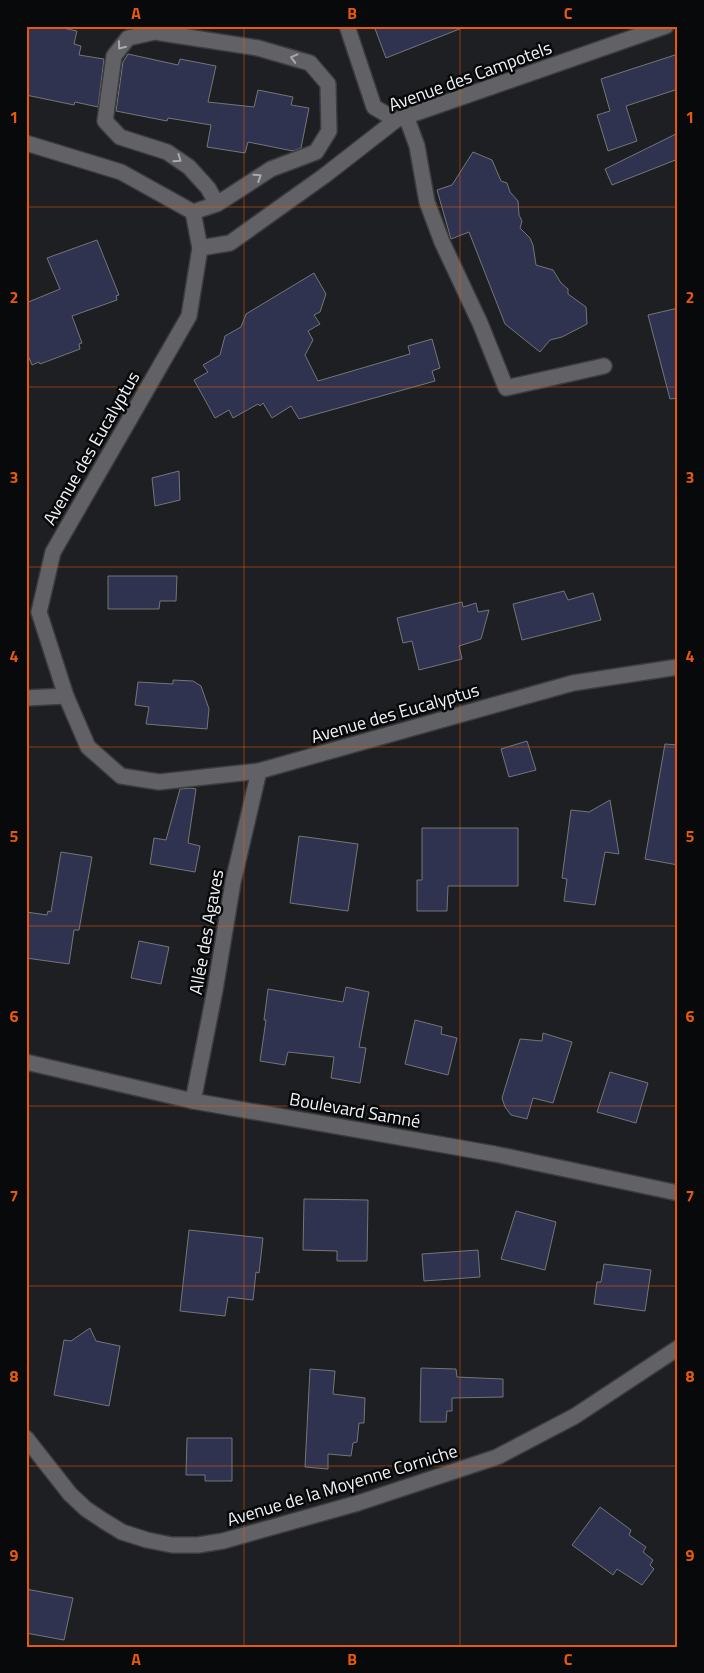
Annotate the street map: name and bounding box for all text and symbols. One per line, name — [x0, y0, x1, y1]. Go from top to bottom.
text: A — [131, 1, 141, 25]
text: B — [347, 1, 357, 25]
text: C — [564, 1, 573, 25]
street label: Avenue des Campotels — [385, 34, 555, 118]
one-way arrow — [119, 40, 127, 49]
one-way arrow — [290, 54, 298, 64]
text: 1 — [10, 105, 18, 129]
text: 1 — [686, 105, 694, 129]
one-way arrow — [172, 153, 182, 162]
one-way arrow — [252, 174, 261, 183]
text: 2 — [10, 285, 18, 309]
text: 2 — [686, 285, 694, 309]
street label: Avenue des Eucalyptus — [36, 366, 146, 530]
text: 3 — [10, 465, 18, 489]
text: 3 — [686, 465, 694, 489]
text: 4 — [10, 644, 19, 668]
text: 4 — [686, 644, 695, 668]
street label: Avenue des Eucalyptus — [308, 676, 482, 750]
text: 5 — [10, 824, 19, 848]
text: 5 — [686, 824, 695, 848]
street label: Allée des Agaves — [182, 867, 230, 997]
text: 6 — [10, 1004, 19, 1028]
text: 6 — [686, 1004, 695, 1028]
street label: Boulevard Samné — [287, 1085, 423, 1135]
text: 7 — [10, 1184, 18, 1208]
text: 7 — [686, 1184, 694, 1208]
text: 8 — [10, 1364, 19, 1388]
text: 8 — [686, 1364, 695, 1388]
street label: Avenue de la Moyenne Corniche — [223, 1437, 461, 1533]
text: 9 — [10, 1543, 19, 1567]
text: 9 — [686, 1543, 695, 1567]
text: A — [131, 1647, 141, 1671]
text: B — [347, 1647, 357, 1671]
text: C — [564, 1647, 573, 1671]

